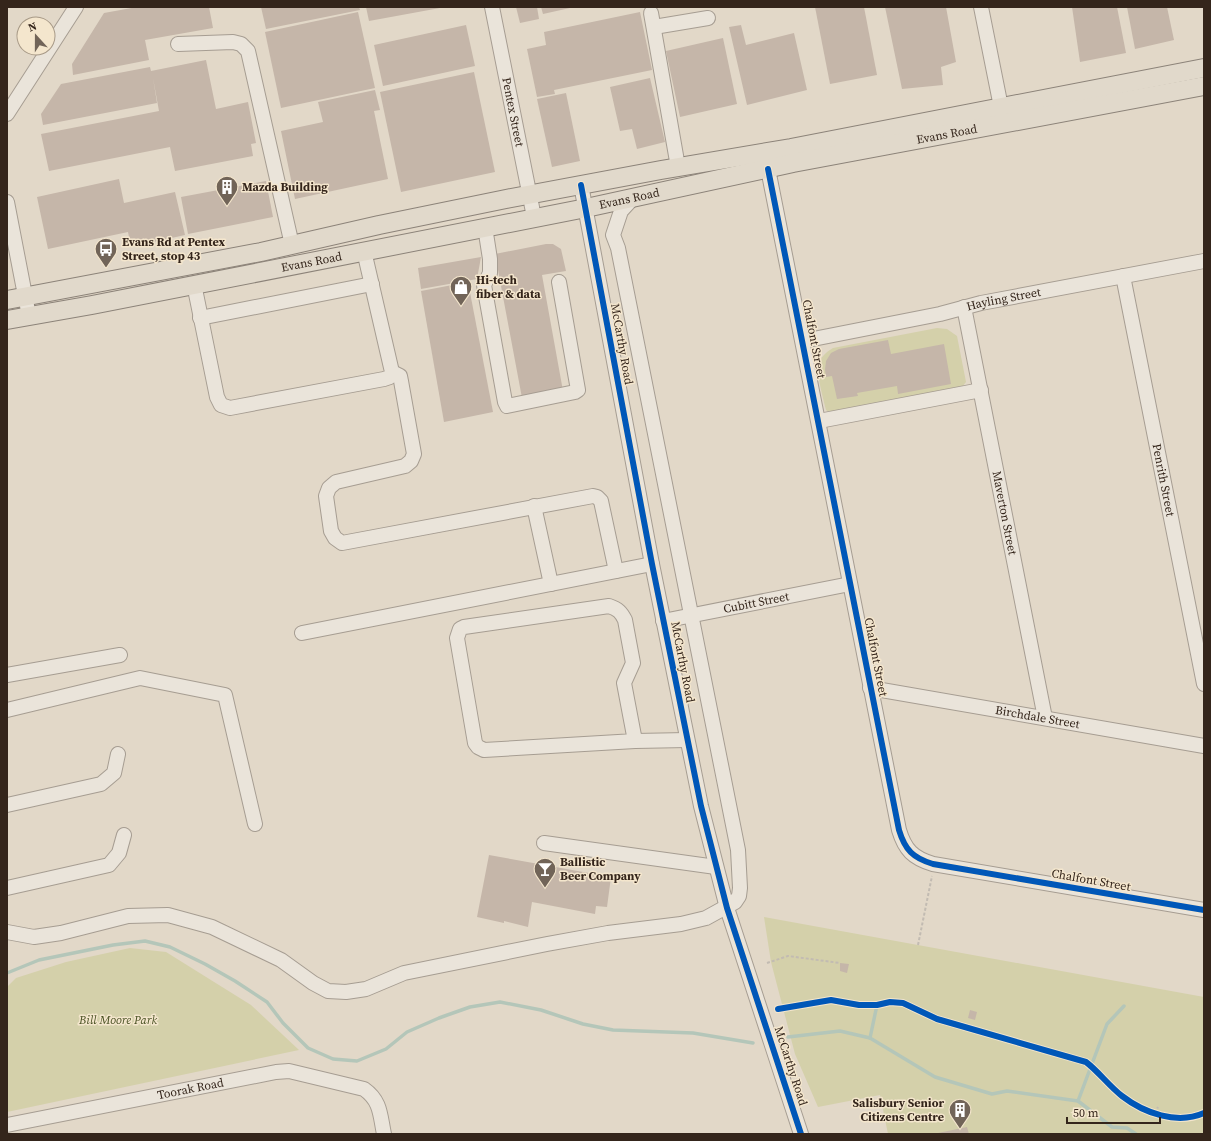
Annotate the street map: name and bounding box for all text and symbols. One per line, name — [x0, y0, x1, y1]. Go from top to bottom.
north arrow — [16, 16, 56, 56]
text: N — [26, 19, 39, 36]
street label: Pentex Street — [498, 76, 528, 148]
street label: Evans Road — [915, 121, 979, 148]
building icon: Mazda Building — [214, 174, 240, 207]
place label: Mazda Building — [242, 179, 328, 195]
street label: Evans Road — [598, 184, 661, 213]
place label: Evans Rd at Pentex Street, stop 43 — [122, 234, 226, 264]
bus stop icon: Evans Rd at Pentex Street, stop 43 — [93, 236, 119, 269]
street label: Evans Road — [280, 248, 343, 276]
place label: Hi-tech fiber & data — [476, 272, 541, 302]
shop icon: Hi-tech fiber & data — [448, 274, 474, 307]
street label: Hayling Street — [965, 284, 1042, 315]
street label: Chalfont Street — [799, 298, 830, 380]
street label: McCarthy Road — [607, 302, 637, 386]
street label: Penrith Street — [1148, 442, 1179, 518]
street label: Maverton Street — [989, 470, 1021, 557]
street label: Cubitt Street — [722, 588, 791, 617]
street label: Chalfont Street — [861, 616, 892, 698]
street label: McCarthy Road — [667, 620, 699, 704]
street label: Birchdale Street — [994, 702, 1081, 732]
place label: Ballistic Beer Company — [560, 854, 641, 884]
bar icon: Ballistic Beer Company — [532, 856, 558, 889]
street label: Chalfont Street — [1050, 865, 1132, 895]
park label: Bill Moore Park — [78, 1012, 157, 1028]
street label: McCarthy Road — [771, 1024, 811, 1108]
street label: Toorak Road — [156, 1074, 225, 1103]
place label: Salisbury Senior Citizens Centre — [853, 1095, 944, 1125]
building icon: Salisbury Senior Citizens Centre — [947, 1097, 973, 1130]
scale bar — [1067, 1099, 1160, 1125]
text: 50 m — [1073, 1105, 1099, 1121]

